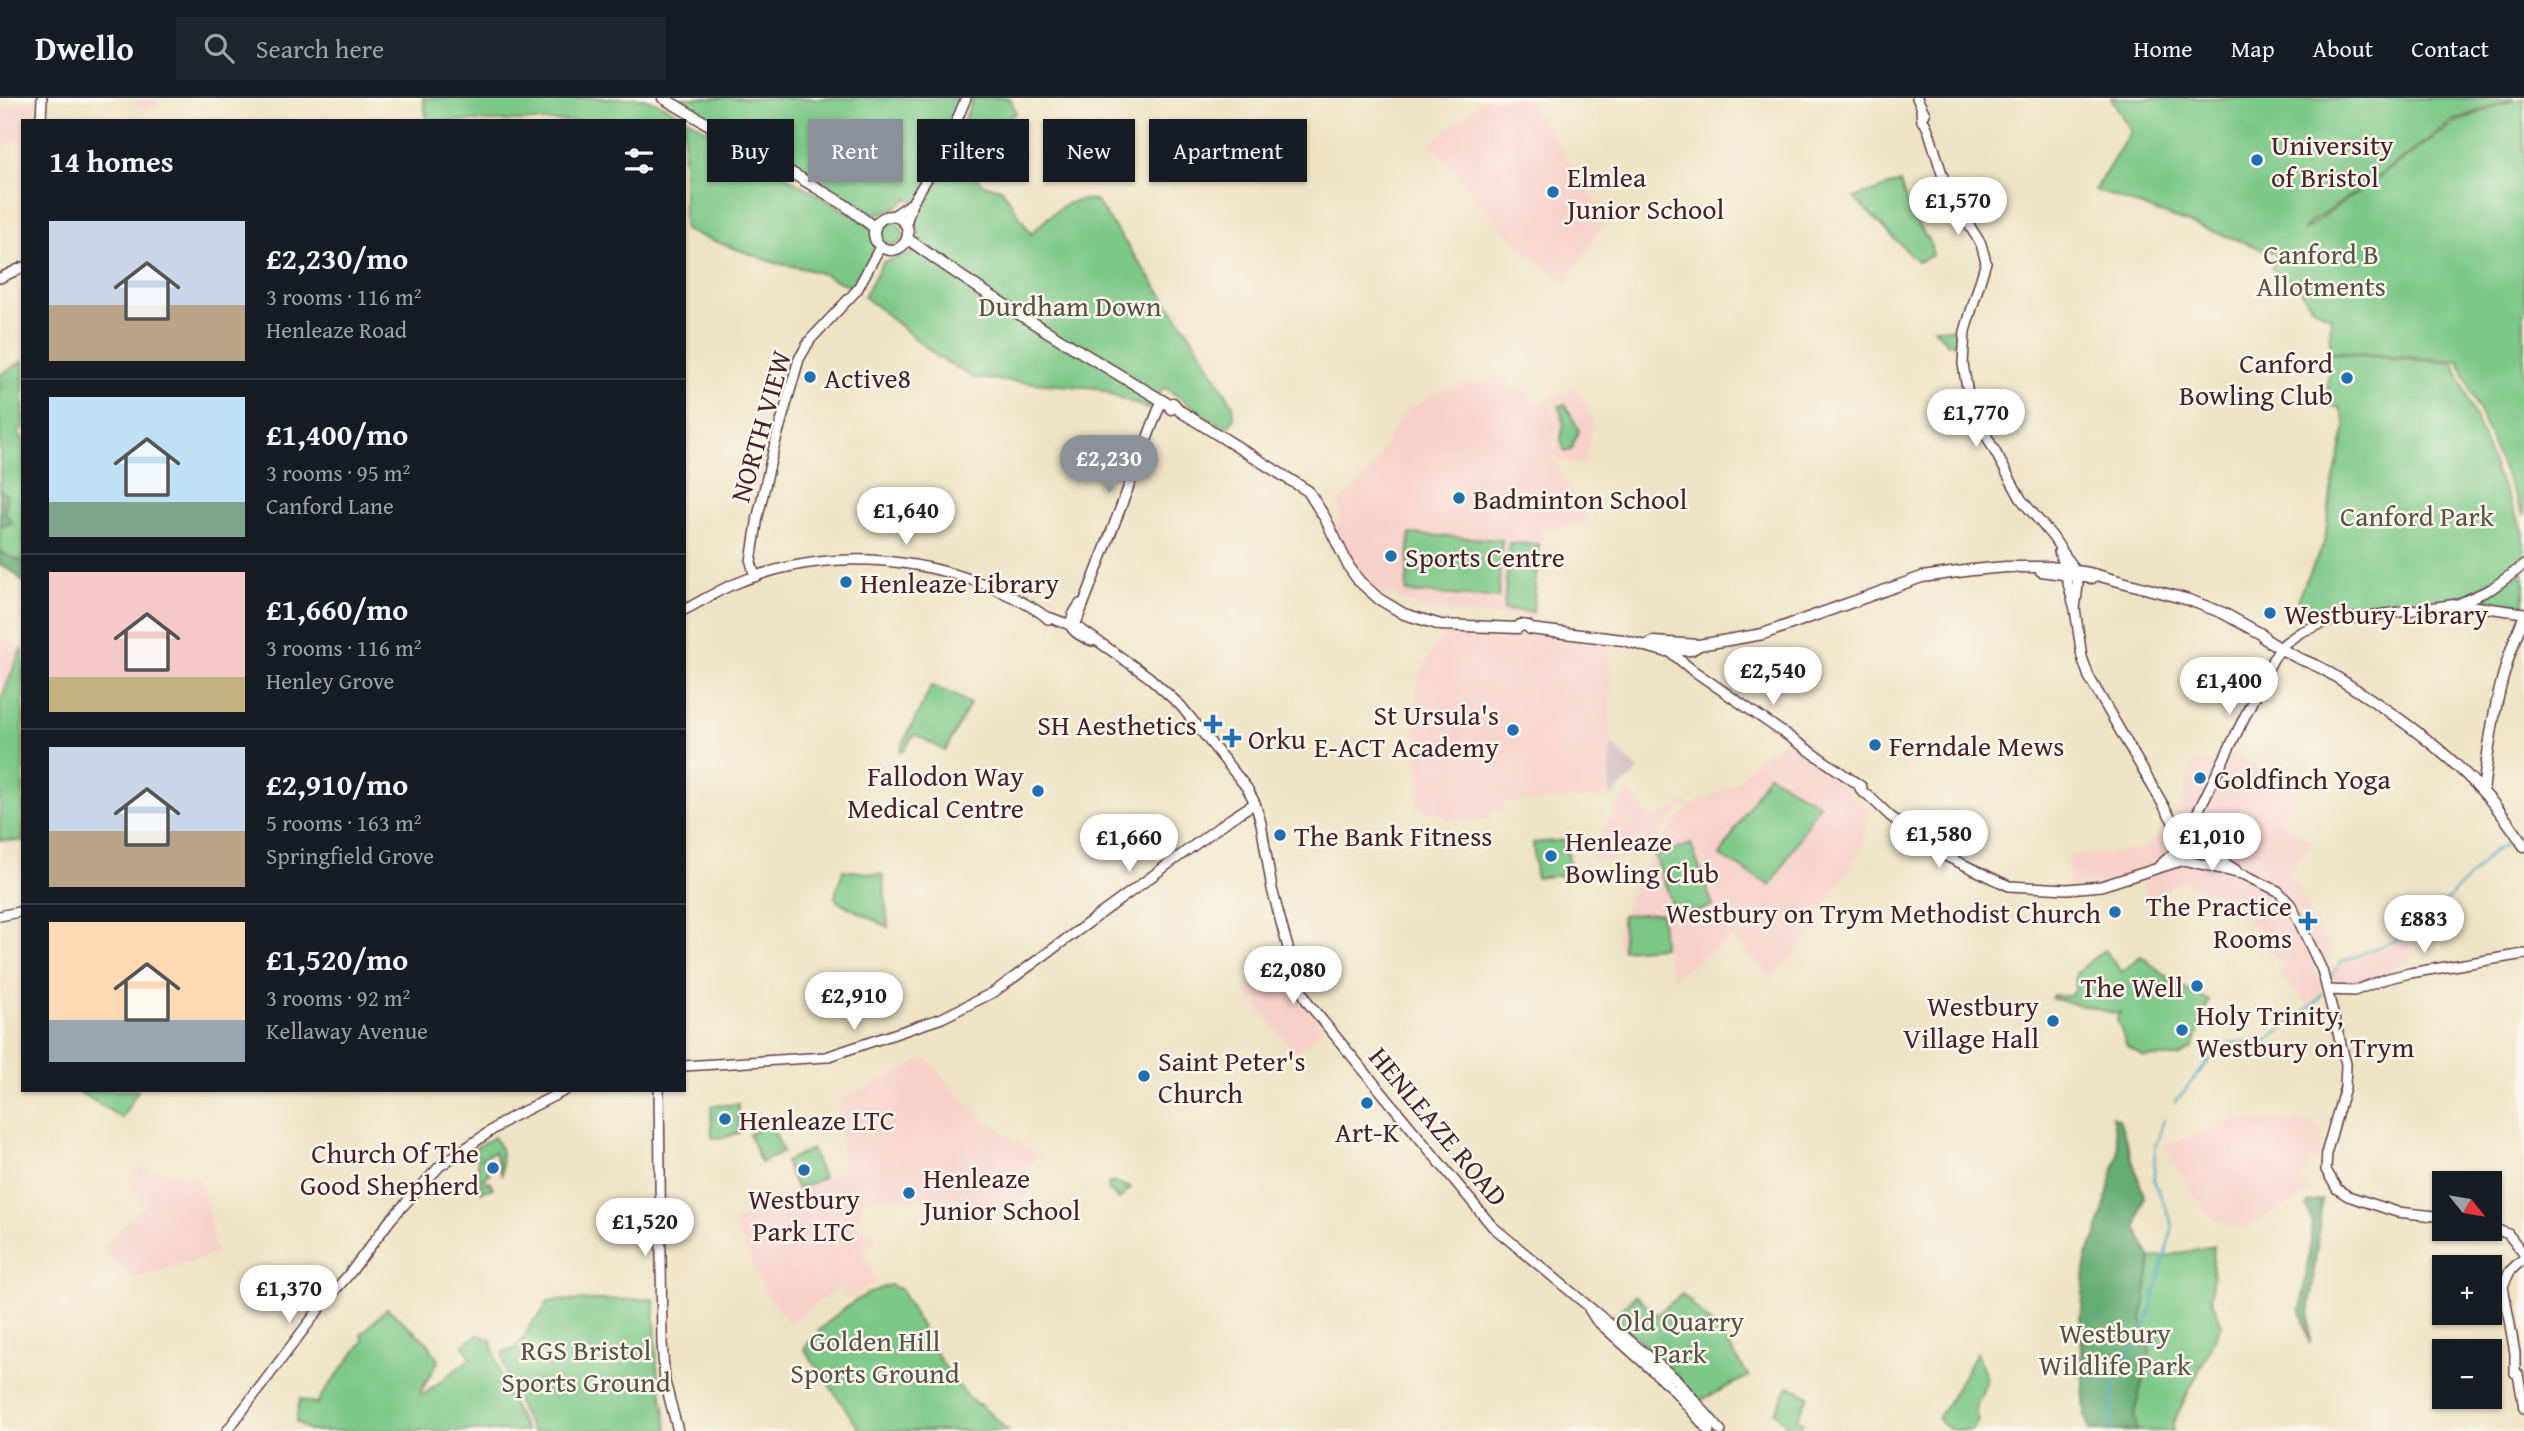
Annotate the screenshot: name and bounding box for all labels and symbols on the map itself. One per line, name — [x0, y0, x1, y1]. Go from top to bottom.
place label: University of Bristol — [2271, 124, 2394, 197]
marker: University of Bristol — [2249, 152, 2265, 168]
place label: Elmlea Junior School — [1564, 156, 1725, 229]
pin: £1,570 — [1901, 178, 2015, 237]
marker: Elmlea Junior School — [1545, 184, 1561, 200]
park label: Canford B Allotments — [2256, 233, 2386, 306]
park label: Durdham Down — [979, 285, 1162, 326]
place label: Canford Bowling Club — [2179, 342, 2333, 415]
street label: NORTH VIEW — [719, 345, 801, 507]
place label: Active8 — [824, 357, 911, 398]
marker: Active8 — [802, 369, 818, 385]
marker: Canford Bowling Club — [2339, 370, 2355, 386]
pin: £1,770 — [1919, 390, 2033, 449]
pin: £2,230 — [1052, 436, 1166, 495]
place label: Badminton School — [1473, 478, 1688, 519]
pin: £1,640 — [849, 488, 963, 547]
marker: Badminton School — [1451, 490, 1467, 506]
park label: Canford Park — [2340, 495, 2495, 536]
place label: Sports Centre — [1405, 536, 1565, 577]
marker: Sports Centre — [1383, 548, 1399, 564]
place label: Henleaze Library — [860, 562, 1059, 603]
marker: Henleaze Library — [838, 574, 854, 590]
place label: Westbury Library — [2284, 593, 2488, 634]
marker: Westbury Library — [2262, 605, 2278, 621]
pin: £2,540 — [1716, 648, 1830, 707]
pin: £1,400 — [2172, 658, 2286, 717]
place label: St Ursula's E-ACT Academy — [1314, 694, 1499, 767]
place label: SH Aesthetics — [1037, 704, 1197, 745]
marker: SH Aesthetics — [1203, 714, 1223, 734]
place label: Orku — [1248, 718, 1306, 759]
marker: St Ursula's E-ACT Academy — [1505, 722, 1521, 738]
place label: Ferndale Mews — [1889, 725, 2064, 766]
marker: Orku — [1222, 728, 1242, 748]
marker: Ferndale Mews — [1867, 737, 1883, 753]
place label: Fallodon Way Medical Centre — [847, 755, 1024, 828]
place label: Goldfinch Yoga — [2214, 758, 2391, 799]
marker: Goldfinch Yoga — [2192, 770, 2208, 786]
marker: Fallodon Way Medical Centre — [1030, 783, 1046, 799]
pin: £1,580 — [1882, 810, 1996, 870]
pin: £1,660 — [1072, 814, 1186, 874]
pin: £1,010 — [2155, 814, 2269, 873]
place label: The Bank Fitness — [1294, 815, 1492, 856]
place label: Henleaze Bowling Club — [1565, 820, 1719, 893]
marker: The Bank Fitness — [1272, 827, 1288, 843]
marker: Henleaze Bowling Club — [1543, 848, 1559, 864]
place label: The Practice Rooms — [2146, 885, 2292, 958]
place label: Westbury on Trym Methodist Church — [1666, 892, 2101, 933]
pin: £883 — [2383, 896, 2465, 955]
marker: Westbury on Trym Methodist Church — [2107, 904, 2123, 920]
marker: The Practice Rooms — [2298, 911, 2318, 931]
pin: £2,080 — [1236, 946, 1350, 1006]
place label: The Well — [2081, 966, 2183, 1007]
pin: £2,910 — [797, 972, 911, 1032]
marker: The Well — [2189, 978, 2205, 994]
place label: Westbury Village Hall — [1903, 985, 2039, 1058]
place label: Holy Trinity, Westbury on Trym — [2196, 994, 2414, 1067]
marker: Westbury Village Hall — [2045, 1013, 2061, 1029]
marker: Holy Trinity, Westbury on Trym — [2174, 1022, 2190, 1038]
street label: HENLEAZE ROAD — [1360, 1037, 1518, 1215]
place label: Saint Peter's Church — [1158, 1040, 1306, 1113]
marker: Saint Peter's Church — [1136, 1068, 1152, 1084]
marker: Art-K — [1359, 1095, 1375, 1111]
place label: Henleaze LTC — [739, 1099, 895, 1140]
marker: Henleaze LTC — [717, 1111, 733, 1127]
place label: Art-K — [1335, 1111, 1400, 1152]
place label: Church Of The Good Shepherd — [300, 1132, 479, 1205]
place label: Henleaze Junior School — [920, 1157, 1081, 1230]
marker: Church Of The Good Shepherd — [485, 1160, 501, 1176]
marker: Westbury Park LTC — [796, 1162, 812, 1178]
north arrow — [2432, 1171, 2502, 1241]
place label: Westbury Park LTC — [748, 1178, 860, 1251]
marker: Henleaze Junior School — [901, 1185, 917, 1201]
pin: £1,520 — [588, 1198, 702, 1258]
pin: £1,370 — [232, 1266, 346, 1325]
park label: Old Quarry Park — [1616, 1300, 1744, 1373]
park label: Westbury Wildlife Park — [2039, 1312, 2192, 1385]
park label: Golden Hill Sports Ground — [790, 1320, 960, 1393]
park label: RGS Bristol Sports Ground — [501, 1329, 671, 1402]

